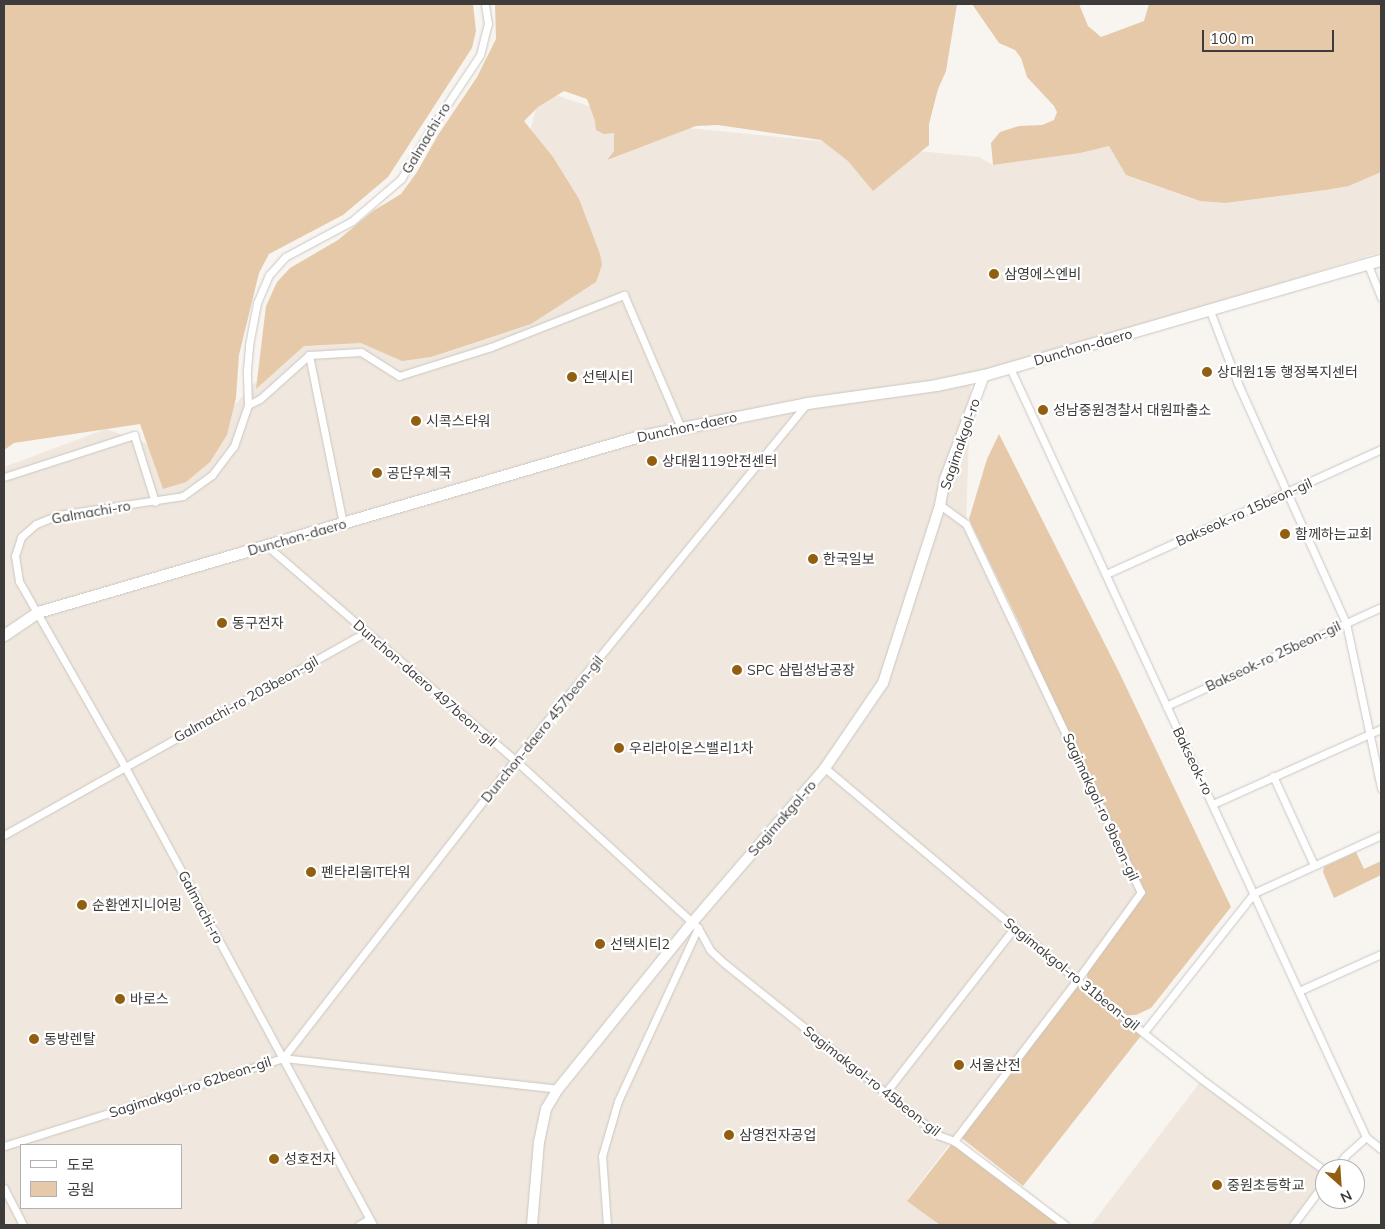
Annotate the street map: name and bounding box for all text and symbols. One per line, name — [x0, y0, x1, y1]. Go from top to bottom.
scale bar — [1205, 20, 1338, 52]
text: 100 m — [1210, 29, 1254, 48]
street label: Galmachi-ro — [398, 99, 454, 177]
place label: 삼영에스엔비 — [1004, 266, 1081, 282]
marker: 삼영에스엔비 — [988, 268, 1000, 280]
street label: Dunchon-daero — [1032, 325, 1134, 369]
place label: 상대원1동 행정복지센터 — [1217, 364, 1358, 380]
marker: 상대원1동 행정복지센터 — [1201, 366, 1213, 378]
place label: 선텍시티 — [582, 369, 634, 385]
marker: 선텍시티 — [566, 371, 578, 383]
street label: Sagimakgol-ro — [937, 396, 983, 492]
place label: 성남중원경찰서 대원파출소 — [1053, 402, 1211, 418]
marker: 성남중원경찰서 대원파출소 — [1037, 404, 1049, 416]
street label: Dunchon-daero — [636, 408, 738, 446]
place label: 시콕스타워 — [426, 413, 490, 429]
marker: 시콕스타워 — [410, 415, 422, 427]
place label: 상대원119안전센터 — [662, 453, 777, 469]
marker: 상대원119안전센터 — [646, 455, 658, 467]
place label: 공단우체국 — [387, 465, 451, 481]
marker: 공단우체국 — [371, 467, 383, 479]
street label: Bakseok-ro 15beon-gil — [1173, 474, 1315, 550]
street label: Galmachi-ro — [50, 497, 132, 527]
street label: Dunchon-daero — [246, 515, 348, 559]
place label: 함께하는교회 — [1295, 526, 1372, 542]
marker: 함께하는교회 — [1279, 528, 1291, 540]
place label: 한국일보 — [823, 551, 875, 567]
marker: 한국일보 — [807, 553, 819, 565]
place label: 동구전자 — [232, 615, 284, 631]
street label: Dunchon-daero 497beon-gil — [350, 616, 500, 750]
marker: 동구전자 — [216, 617, 228, 629]
street label: Bakseok-ro 25beon-gil — [1203, 617, 1343, 695]
street label: Galmachi-ro 203beon-gil — [171, 652, 321, 746]
street label: Dunchon-daero 457beon-gil — [478, 652, 606, 806]
place label: SPC 삼립성남공장 — [747, 662, 855, 678]
marker: SPC 삼립성남공장 — [731, 664, 743, 676]
street label: Bakseok-ro — [1169, 724, 1217, 798]
street label: Sagimakgol-ro 9beon-gil — [1059, 731, 1143, 883]
place label: 우리라이온스밸리1차 — [629, 740, 753, 756]
marker: 우리라이온스밸리1차 — [613, 742, 625, 754]
street label: Sagimakgol-ro — [744, 777, 820, 859]
place label: 펜타리움IT타워 — [321, 864, 410, 880]
marker: 펜타리움IT타워 — [305, 866, 317, 878]
street label: Galmachi-ro — [175, 868, 227, 946]
place label: 순환엔지니어링 — [92, 897, 182, 913]
marker: 순환엔지니어링 — [76, 899, 88, 911]
street label: Sagimakgol-ro 31beon-gil — [1001, 914, 1143, 1034]
place label: 선택시티2 — [610, 936, 670, 952]
marker: 선택시티2 — [594, 938, 606, 950]
place label: 바로스 — [130, 991, 169, 1007]
marker: 바로스 — [114, 993, 126, 1005]
street label: Sagimakgol-ro 45beon-gil — [800, 1022, 944, 1140]
place label: 동방렌탈 — [44, 1031, 96, 1047]
marker: 동방렌탈 — [28, 1033, 40, 1045]
street label: Sagimakgol-ro 62beon-gil — [107, 1053, 273, 1121]
place label: 서울산전 — [969, 1057, 1021, 1073]
marker: 서울산전 — [953, 1059, 965, 1071]
place label: 삼영전자공업 — [739, 1127, 816, 1143]
marker: 삼영전자공업 — [723, 1129, 735, 1141]
legend — [20, 1144, 182, 1209]
place label: 성호전자 — [284, 1151, 336, 1167]
marker: 성호전자 — [268, 1153, 280, 1165]
text: 도로 — [67, 1155, 95, 1174]
north arrow — [1315, 1159, 1365, 1209]
place label: 중원초등학교 — [1227, 1177, 1304, 1193]
marker: 중원초등학교 — [1211, 1179, 1223, 1191]
text: 공원 — [67, 1180, 95, 1199]
text: N — [1337, 1186, 1355, 1207]

